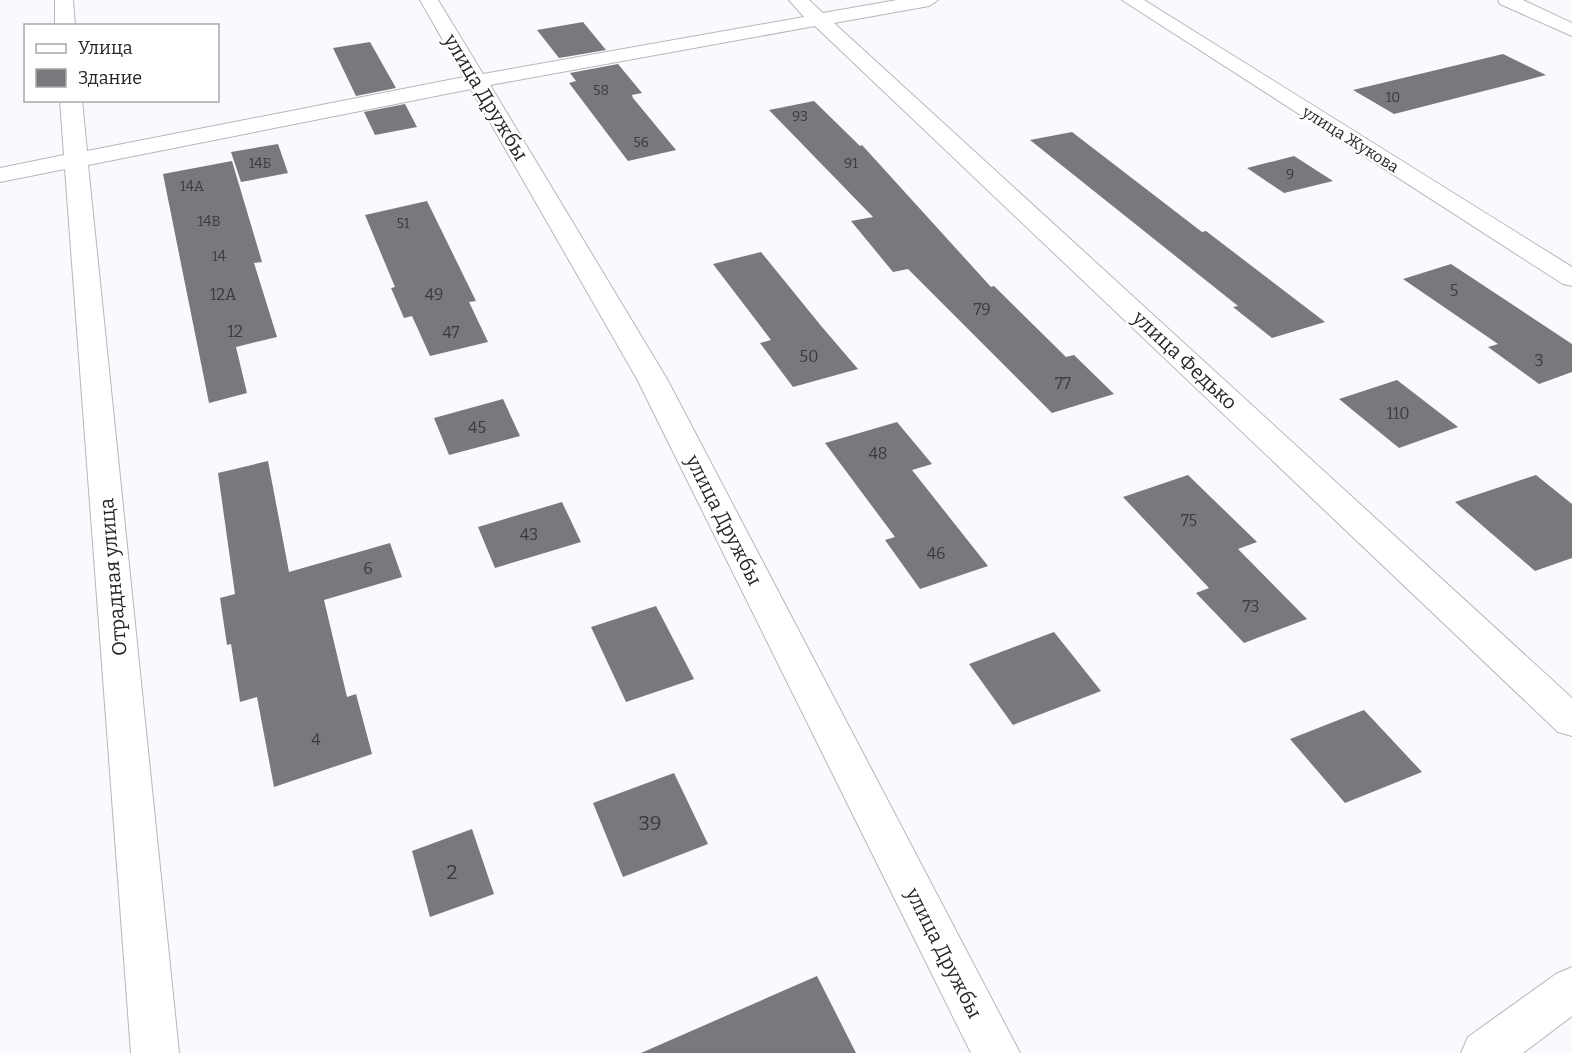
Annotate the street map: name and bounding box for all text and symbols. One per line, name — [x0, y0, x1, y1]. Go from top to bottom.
legend — [24, 24, 219, 102]
street label: улица Дружбы — [438, 29, 533, 165]
text: Улица — [78, 37, 133, 59]
text: Здание — [78, 67, 142, 89]
house number: 58 — [593, 82, 609, 99]
house number: 10 — [1386, 89, 1400, 106]
street label: улица Жукова — [1298, 102, 1403, 177]
house number: 93 — [792, 108, 808, 125]
house number: 56 — [633, 134, 649, 151]
house number: 14Б — [249, 155, 271, 172]
house number: 91 — [844, 155, 858, 172]
house number: 9 — [1286, 166, 1294, 183]
house number: 14А — [180, 178, 204, 195]
house number: 14В — [198, 213, 220, 230]
house number: 51 — [397, 215, 410, 232]
house number: 14 — [212, 248, 226, 265]
house number: 5 — [1450, 281, 1458, 300]
house number: 12А — [210, 285, 237, 304]
house number: 49 — [425, 285, 443, 304]
house number: 79 — [973, 300, 991, 319]
street label: улица Федько — [1127, 305, 1242, 414]
house number: 12 — [227, 322, 243, 341]
house number: 47 — [442, 323, 460, 342]
house number: 50 — [800, 347, 818, 366]
house number: 3 — [1534, 351, 1544, 370]
house number: 77 — [1055, 374, 1071, 393]
house number: 110 — [1386, 404, 1410, 423]
house number: 45 — [468, 418, 486, 437]
house number: 48 — [869, 444, 887, 463]
street label: улица Дружбы — [680, 450, 767, 589]
street label: Отрадная улица — [94, 497, 132, 657]
house number: 75 — [1181, 511, 1197, 530]
house number: 43 — [520, 525, 538, 544]
house number: 46 — [927, 544, 945, 563]
house number: 6 — [363, 559, 373, 578]
house number: 73 — [1243, 597, 1259, 616]
house number: 4 — [311, 730, 321, 749]
house number: 39 — [638, 811, 662, 835]
house number: 2 — [447, 860, 457, 884]
street label: улица Дружбы — [900, 883, 987, 1022]

